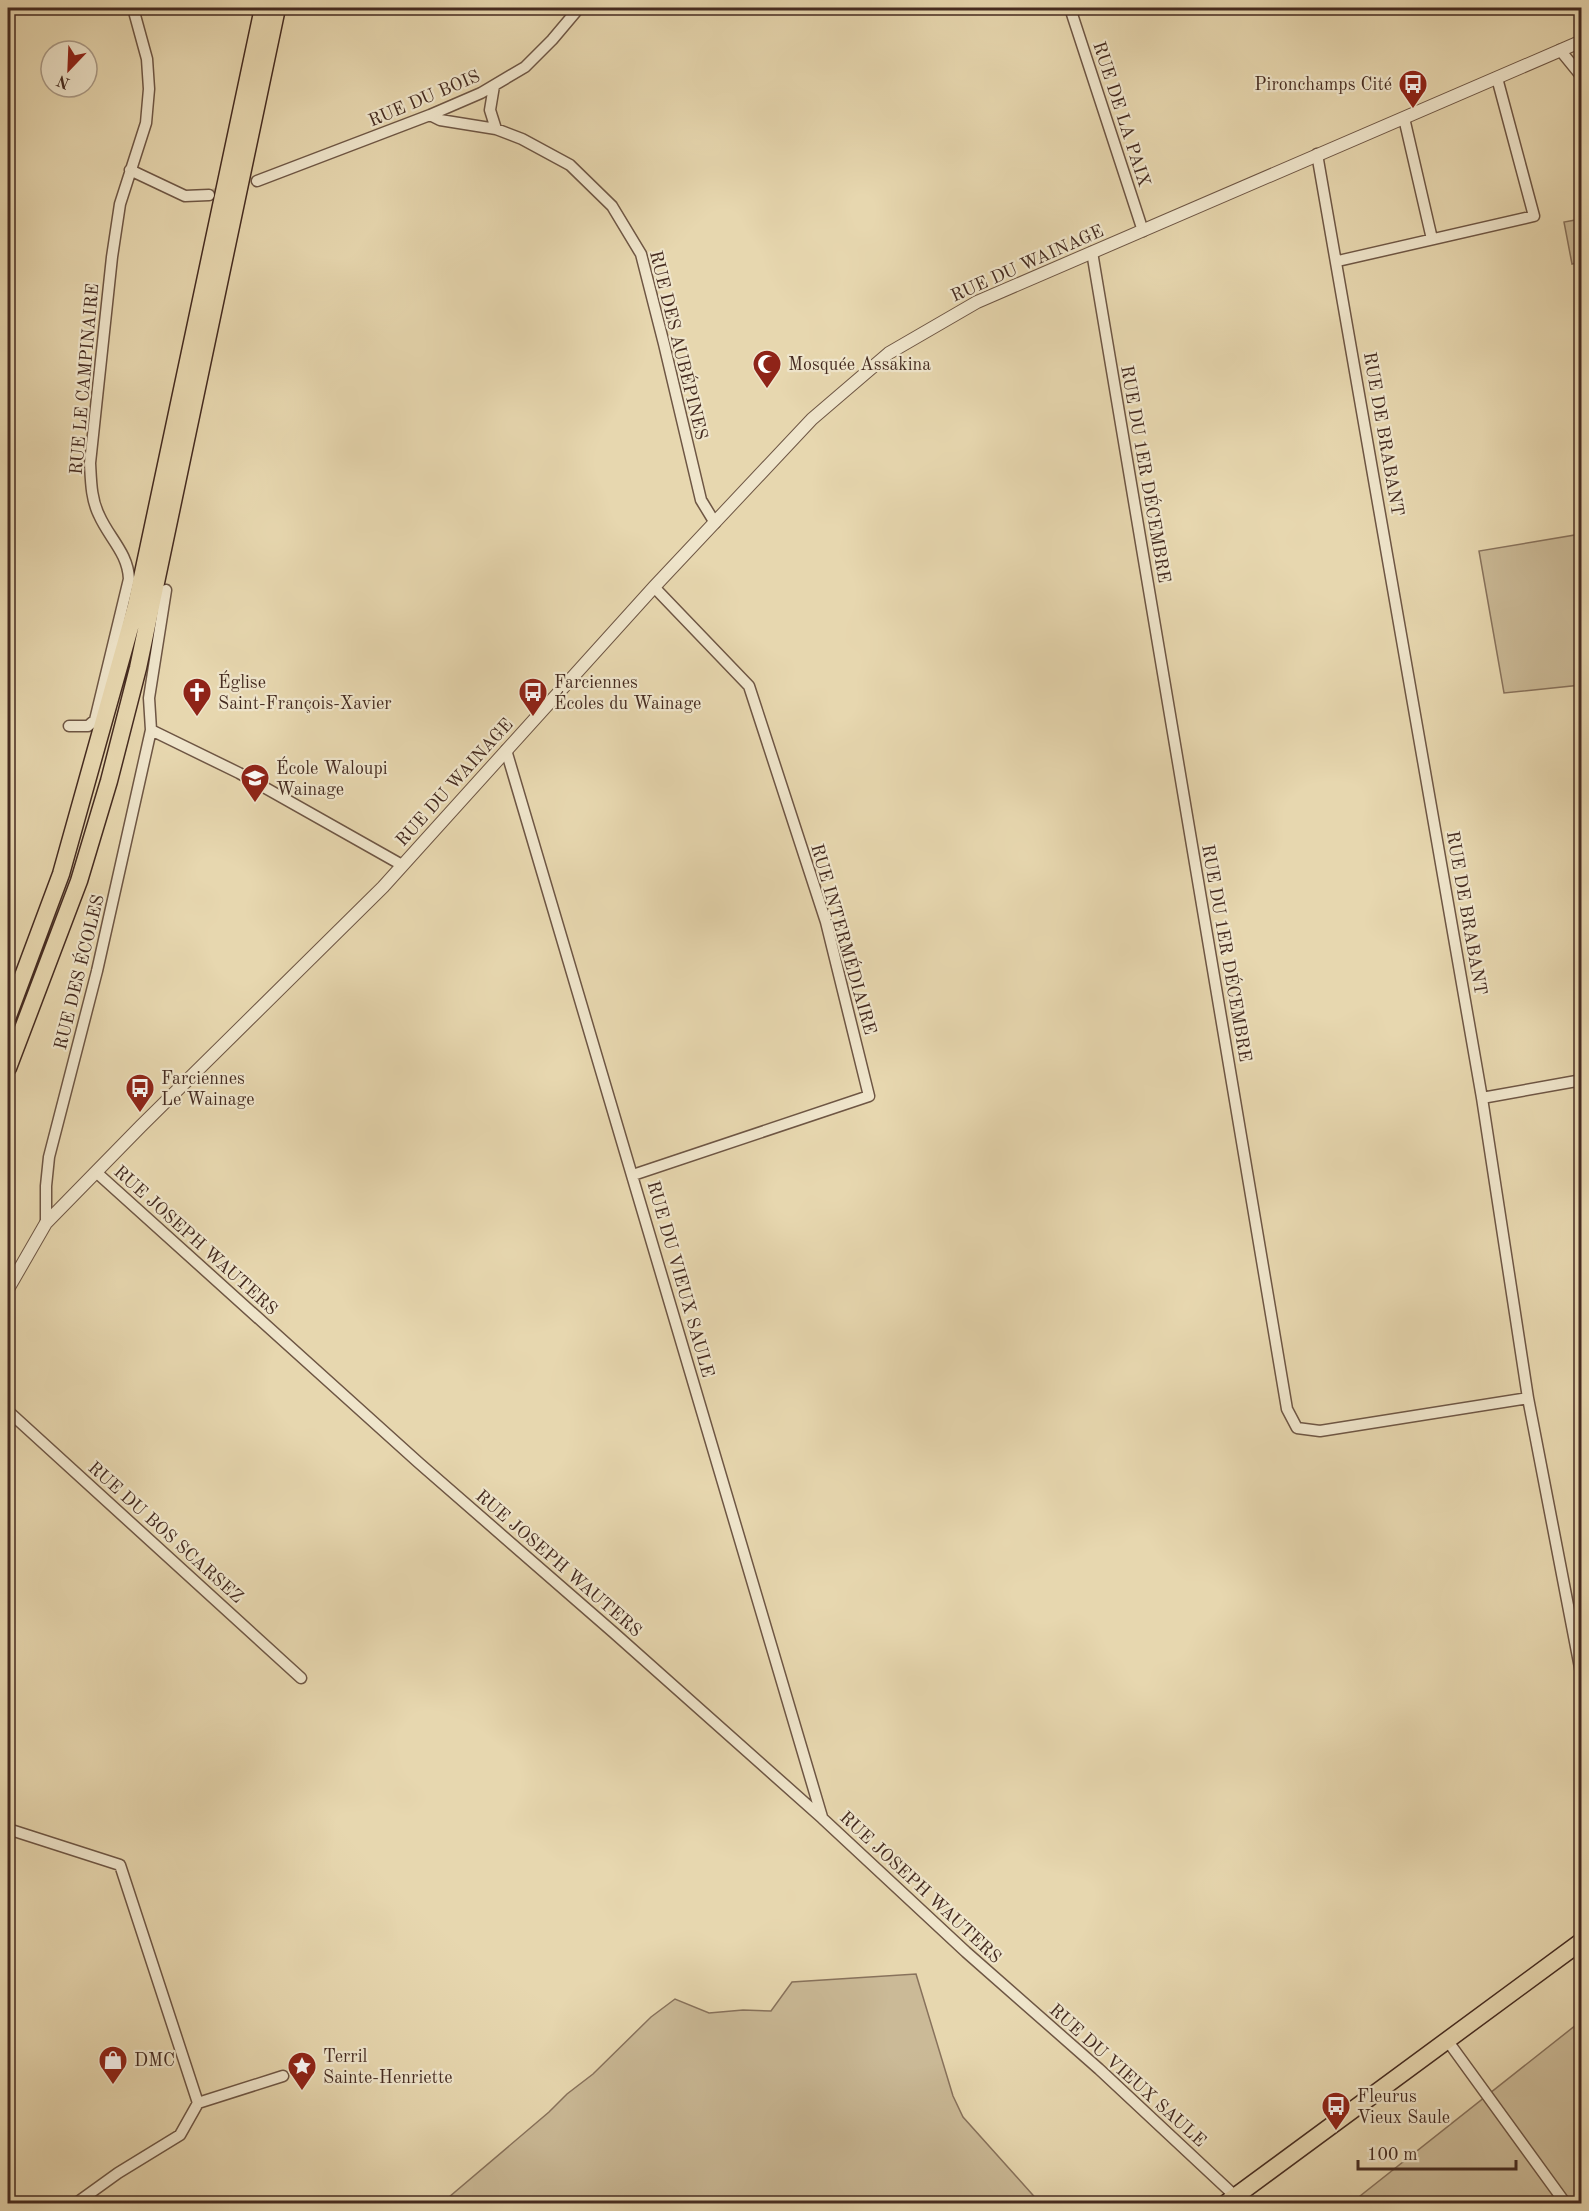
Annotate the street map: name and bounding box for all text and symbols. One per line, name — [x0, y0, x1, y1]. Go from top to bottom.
north arrow — [39, 39, 99, 99]
street label: RUE DE LA PAIX — [1089, 40, 1153, 190]
street label: RUE DU BOIS — [366, 67, 483, 131]
bus stop icon: Pironchamps Cité — [1397, 68, 1429, 110]
text: N — [54, 71, 73, 91]
place label: Pironchamps Cité — [1254, 76, 1392, 94]
street label: RUE DU WAINAGE — [948, 222, 1106, 306]
street label: RUE DES AUBÉPINES — [646, 248, 714, 442]
street label: RUE LE CAMPINAIRE — [68, 283, 102, 476]
mosque icon: Mosquée Assakina — [751, 348, 783, 390]
street label: RUE DE BRABANT — [1360, 351, 1406, 518]
place label: Mosquée Assakina — [788, 356, 931, 374]
street label: RUE DU 1ER DÉCEMBRE — [1117, 363, 1177, 584]
place label: Église Saint-François-Xavier — [218, 670, 392, 713]
place label: Farciennes Écoles du Wainage — [554, 674, 701, 713]
church icon: Église Saint-François-Xavier — [181, 676, 213, 718]
bus stop icon: Farciennes Écoles du Wainage — [517, 676, 549, 718]
street label: RUE DU WAINAGE — [393, 715, 517, 850]
place label: École Waloupi Wainage — [276, 756, 388, 799]
school or university icon: École Waloupi Wainage — [239, 762, 271, 804]
street label: RUE DE BRABANT — [1443, 830, 1489, 997]
street label: RUE INTERMÉDIAIRE — [807, 841, 883, 1037]
street label: RUE DU 1ER DÉCEMBRE — [1198, 842, 1258, 1063]
street label: RUE DES ÉCOLES — [48, 892, 108, 1052]
place label: Farciennes Le Wainage — [161, 1070, 255, 1109]
bus stop icon: Farciennes Le Wainage — [124, 1072, 156, 1114]
street label: RUE JOSEPH WAUTERS — [110, 1163, 281, 1319]
street label: RUE DU VIEUX SAULE — [643, 1179, 717, 1380]
street label: RUE DU BOS SCARSEZ — [84, 1459, 246, 1607]
street label: RUE JOSEPH WAUTERS — [472, 1487, 645, 1641]
street label: RUE JOSEPH WAUTERS — [836, 1808, 1004, 1967]
street label: RUE DU VIEUX SAULE — [1046, 2001, 1209, 2151]
shop icon: DMC — [97, 2044, 129, 2086]
place label: Terril Sainte-Henriette — [323, 2048, 452, 2087]
place icon: Terril Sainte-Henriette — [286, 2050, 318, 2092]
place label: DMC — [134, 2052, 175, 2070]
place label: Fleurus Vieux Saule — [1357, 2088, 1450, 2127]
bus stop icon: Fleurus Vieux Saule — [1320, 2090, 1352, 2132]
scale bar — [1358, 2133, 1516, 2171]
text: 100 m — [1367, 2146, 1418, 2164]

